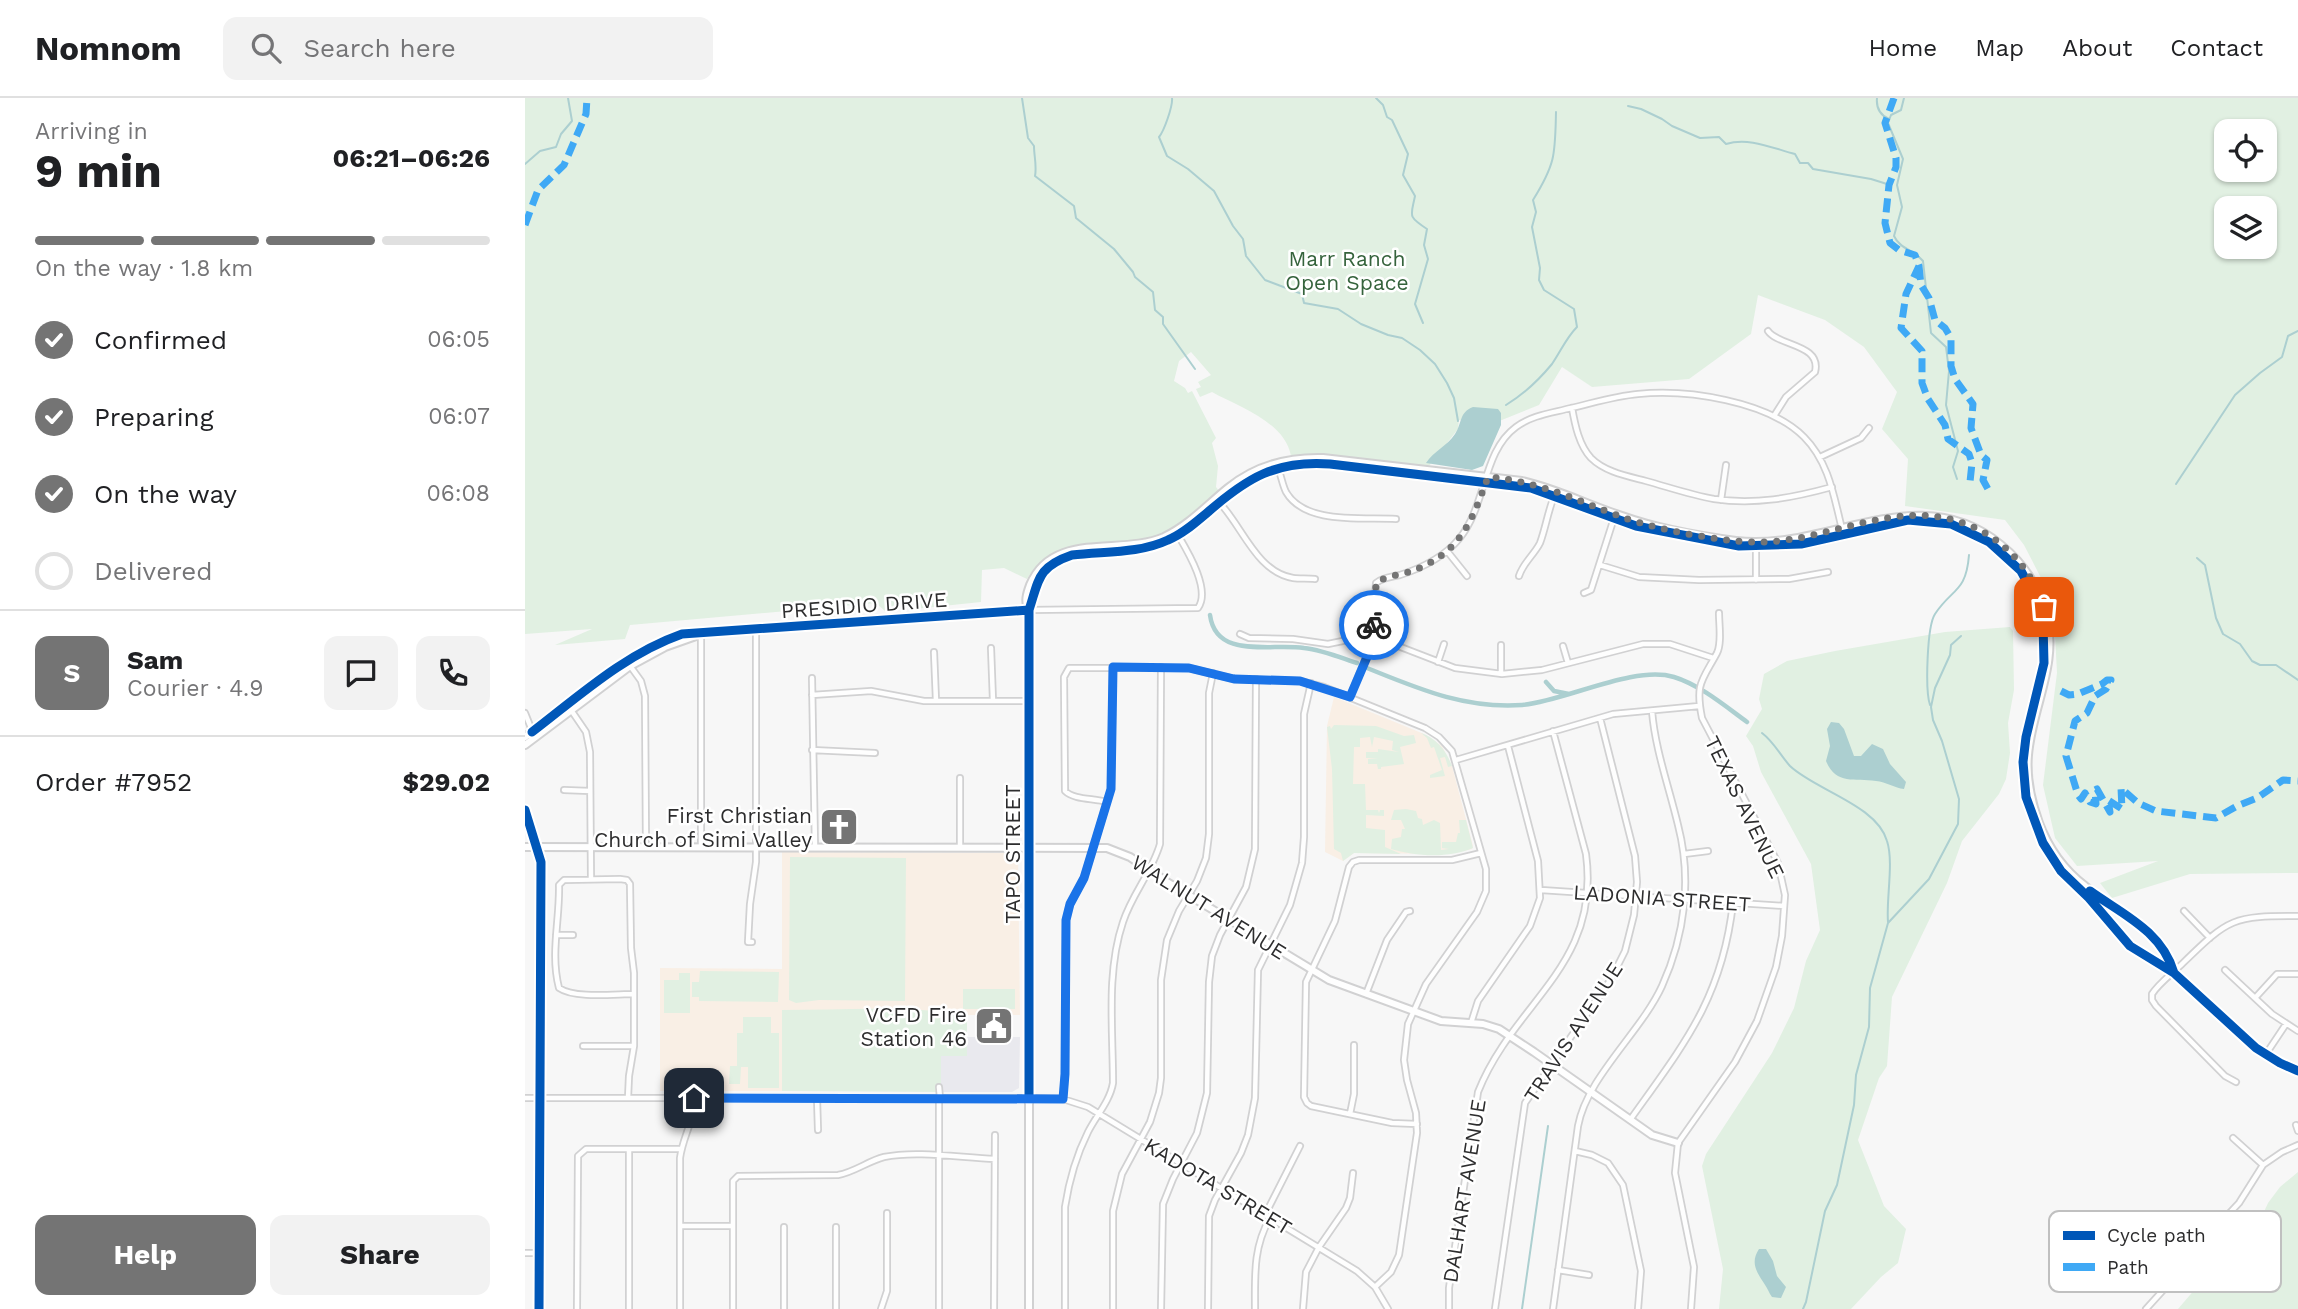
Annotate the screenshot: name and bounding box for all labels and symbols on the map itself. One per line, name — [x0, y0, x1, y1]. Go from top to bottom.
park label: Marr Ranch Open Space — [1285, 246, 1409, 295]
pin — [2014, 577, 2074, 637]
street label: PRESIDIO DRIVE — [780, 587, 948, 623]
courier — [1339, 590, 1409, 660]
street label: TEXAS AVENUE — [1700, 732, 1790, 882]
street label: TAPO STREET — [1000, 784, 1025, 924]
place label: First Christian Church of Simi Valley — [594, 803, 812, 852]
church icon: First Christian Church of Simi Valley — [818, 806, 860, 848]
street label: WALNUT AVENUE — [1127, 849, 1291, 965]
street label: LADONIA STREET — [1572, 879, 1752, 917]
street label: TRAVIS AVENUE — [1518, 957, 1628, 1107]
place label: VCFD Fire Station 46 — [861, 1002, 967, 1051]
public building icon: VCFD Fire Station 46 — [973, 1005, 1015, 1047]
pin — [664, 1068, 724, 1128]
street label: DALHART AVENUE — [1437, 1097, 1491, 1285]
street label: KADOTA STREET — [1140, 1132, 1297, 1240]
legend — [2049, 1211, 2281, 1292]
text: Cycle path — [2107, 1224, 2206, 1247]
text: Path — [2107, 1256, 2149, 1279]

